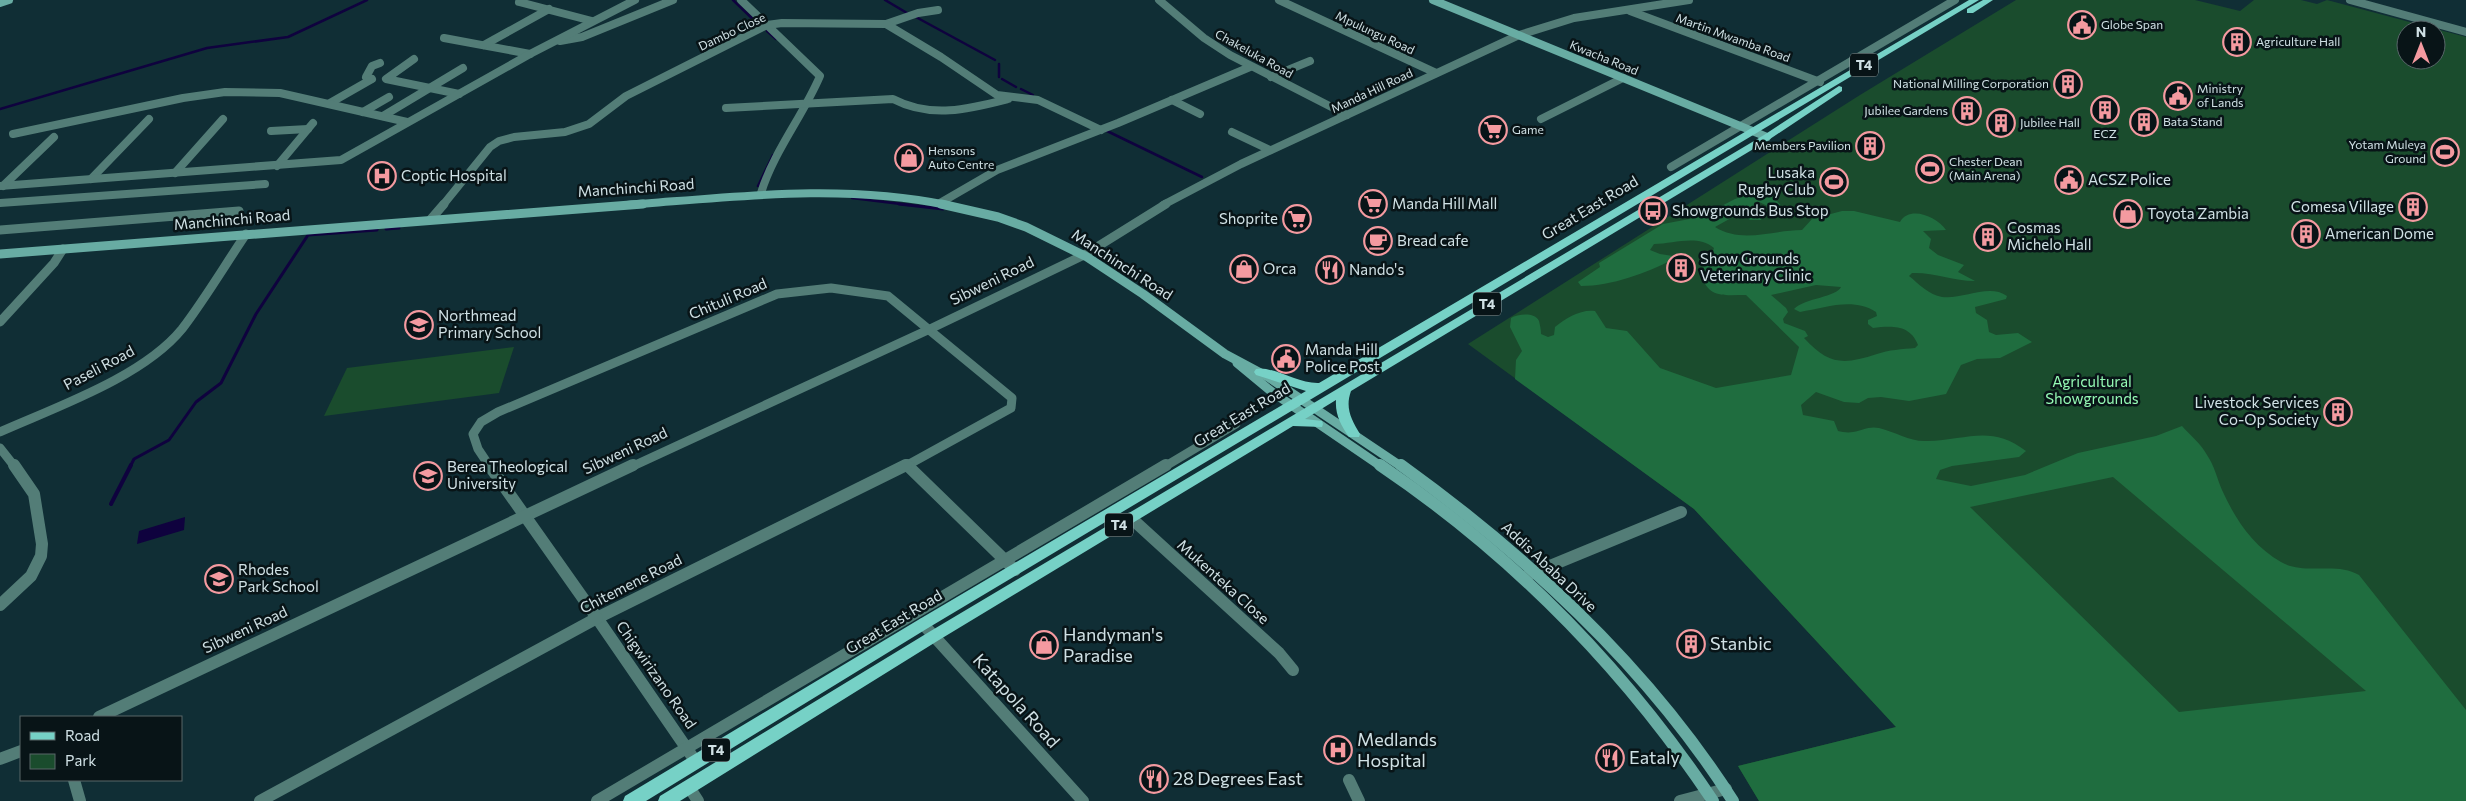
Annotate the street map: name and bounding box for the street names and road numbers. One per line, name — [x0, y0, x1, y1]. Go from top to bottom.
street label: Mpulungu Road — [1334, 8, 1417, 57]
street label: Dambo Close — [696, 9, 767, 53]
street label: Martin Mwamba Road — [1674, 10, 1792, 64]
street label: Chakeluka Road — [1213, 26, 1296, 80]
street label: Kwacha Road — [1568, 37, 1641, 77]
road number: T4 — [1850, 54, 1878, 76]
street label: Manda Hill Road — [1329, 65, 1415, 115]
street label: Great East Road — [1538, 171, 1641, 243]
street label: Manchinchi Road — [577, 174, 695, 200]
street label: Manchinchi Road — [173, 205, 291, 233]
street label: Manchinchi Road — [1069, 225, 1176, 304]
street label: Sibweni Road — [947, 252, 1037, 308]
street label: Chituli Road — [686, 274, 769, 323]
road number: T4 — [1473, 292, 1501, 316]
street label: Paseli Road — [60, 341, 137, 393]
street label: Great East Road — [1190, 378, 1293, 450]
street label: Sibweni Road — [579, 423, 670, 478]
road number: T4 — [1105, 514, 1133, 536]
street label: Addis Ababa Drive — [1498, 517, 1601, 615]
street label: Mukenteka Close — [1174, 535, 1273, 627]
street label: Chitemene Road — [577, 550, 685, 617]
street label: Great East Road — [842, 585, 945, 657]
street label: Sibweni Road — [199, 602, 290, 657]
street label: Chigwirizano Road — [613, 617, 701, 732]
street label: Katapola Road — [969, 649, 1065, 752]
road number: T4 — [702, 738, 730, 762]

